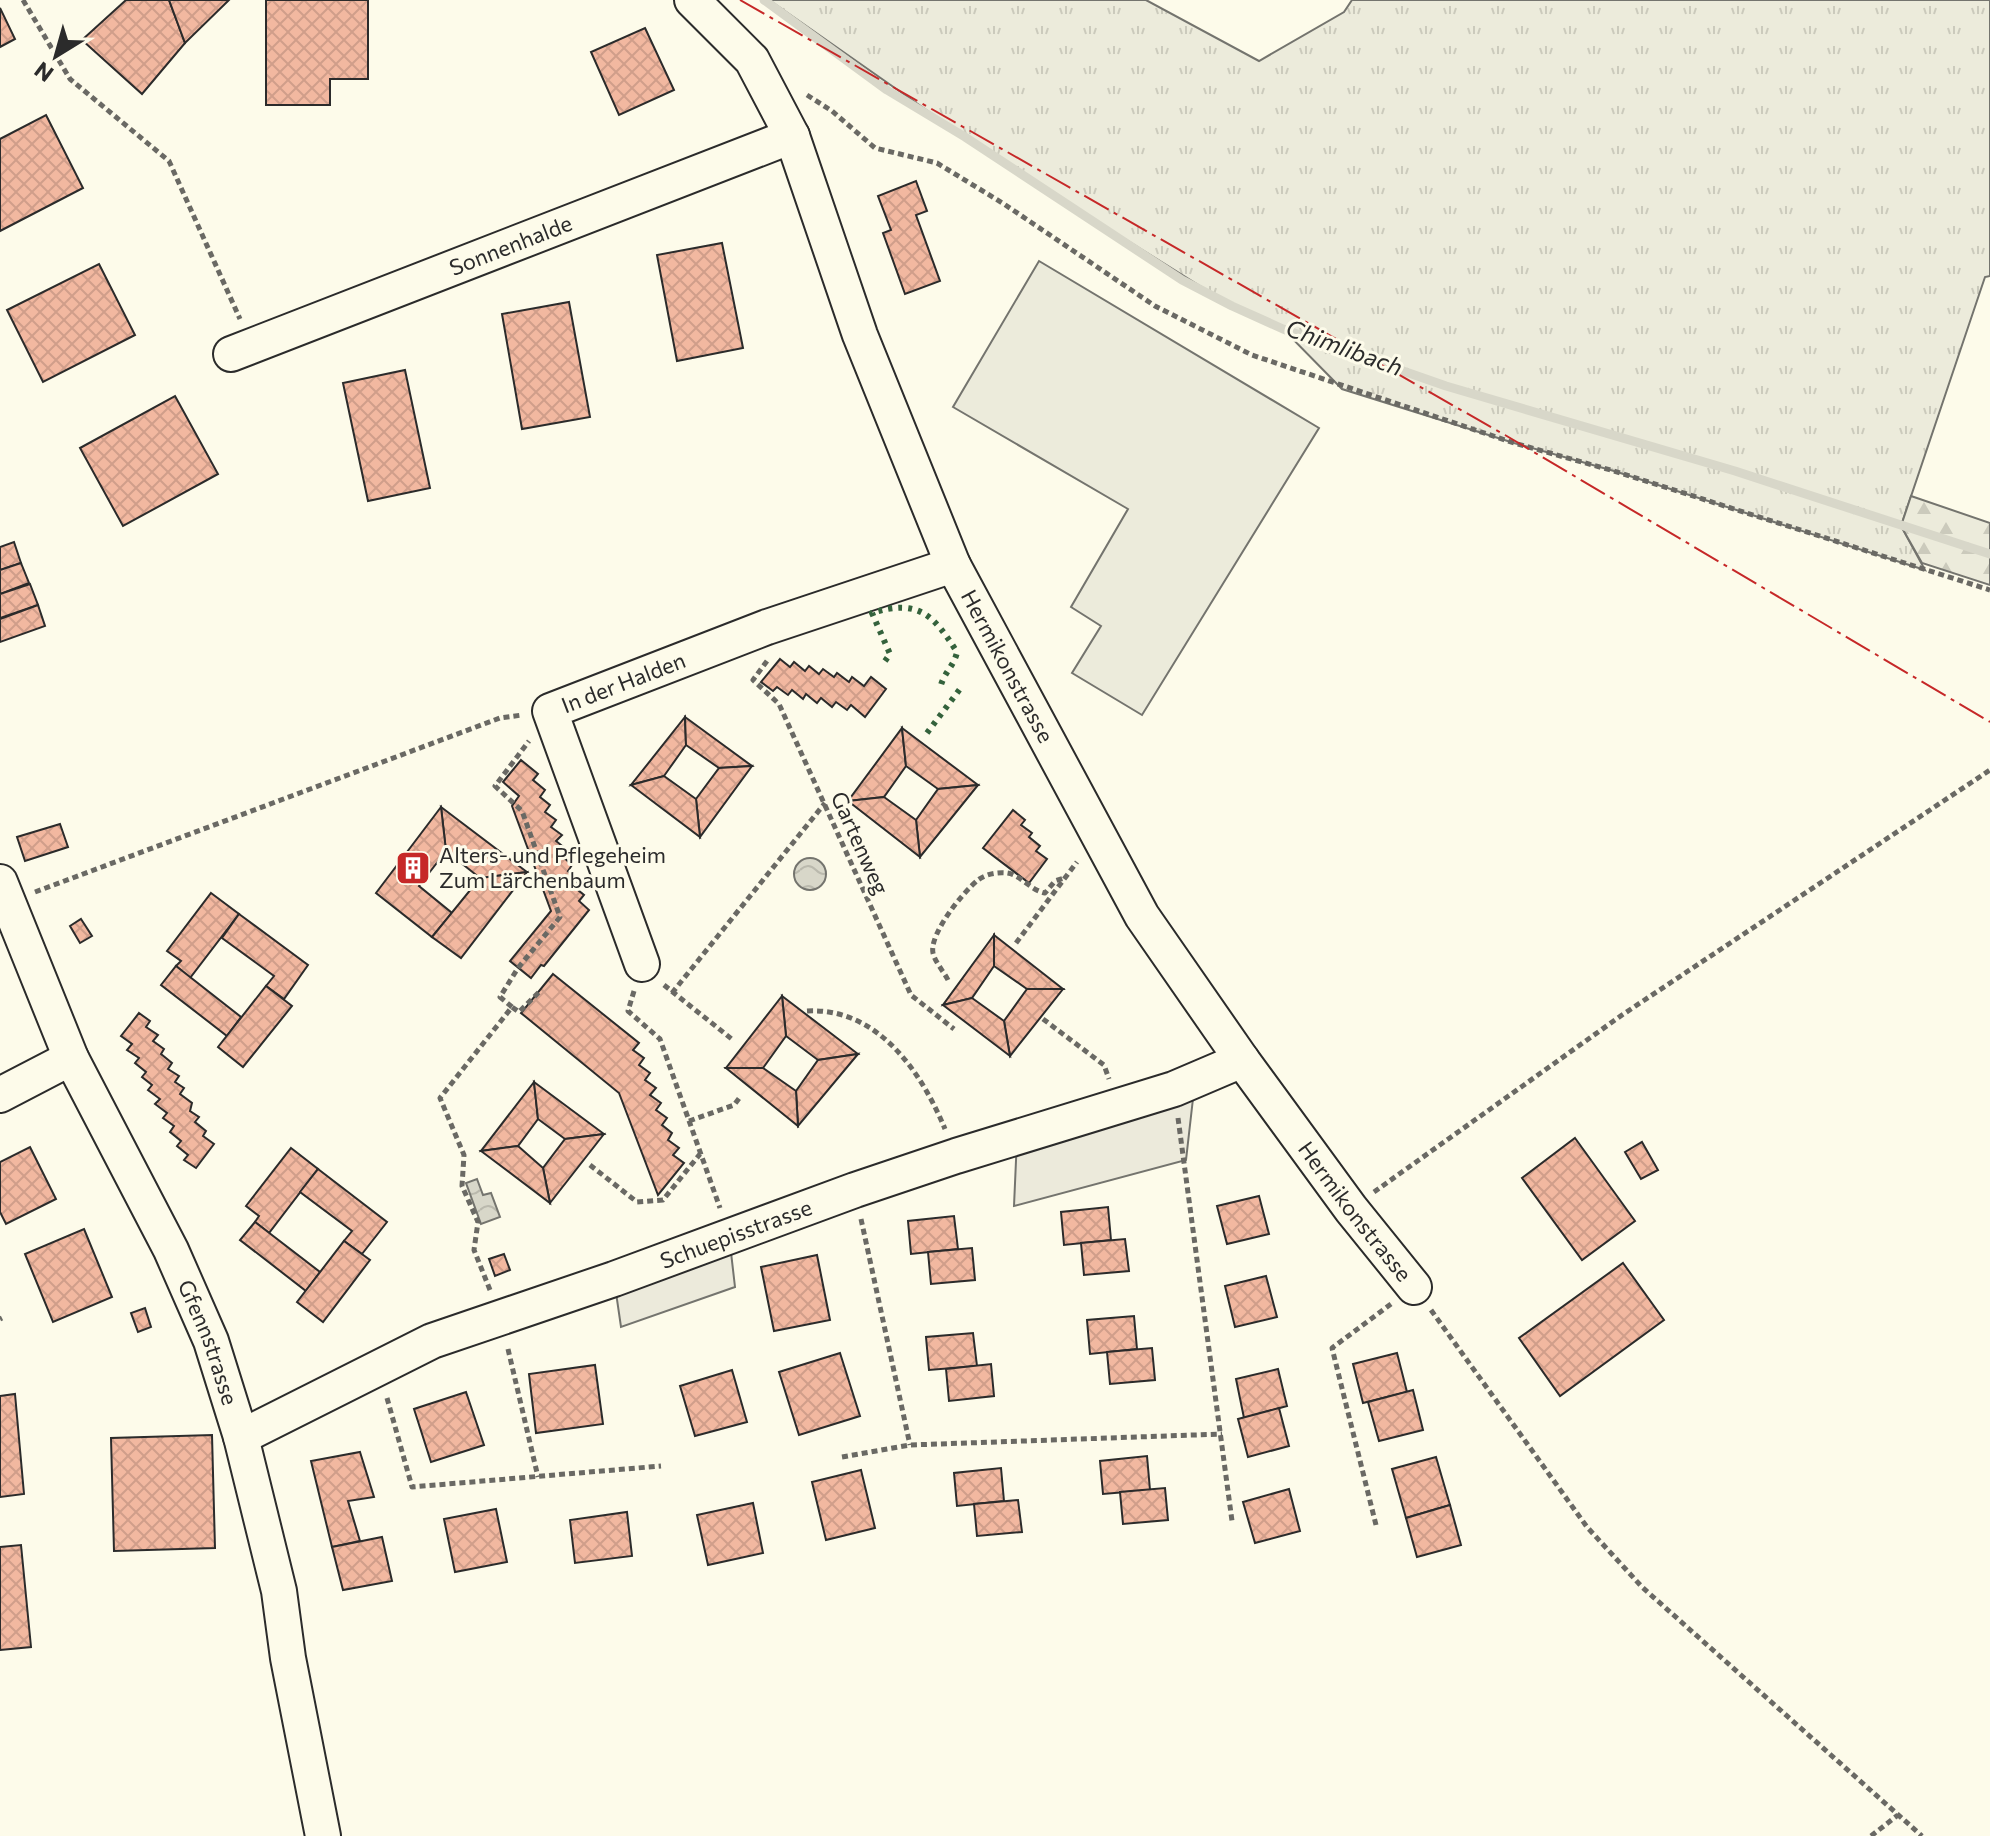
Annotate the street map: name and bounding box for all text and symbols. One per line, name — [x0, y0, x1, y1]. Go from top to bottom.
north arrow — [16, 16, 96, 96]
text: N — [29, 57, 58, 88]
street label: Sonnenhalde — [445, 209, 576, 281]
water label: Chimlibach — [1282, 312, 1407, 381]
street label: Hermikonstrasse — [956, 585, 1060, 747]
street label: In der Halden — [557, 646, 689, 718]
street label: Gartenweg — [826, 787, 895, 899]
place label: Alters- und Pflegeheim Zum Lärchenbaum — [439, 841, 666, 893]
building icon: Alters- und Pflegeheim Zum Lärchenbaum — [394, 849, 432, 887]
street label: Hermikonstrasse — [1293, 1136, 1418, 1287]
street label: Schuepisstrasse — [656, 1193, 815, 1274]
street label: Gfennstrasse — [173, 1275, 244, 1408]

